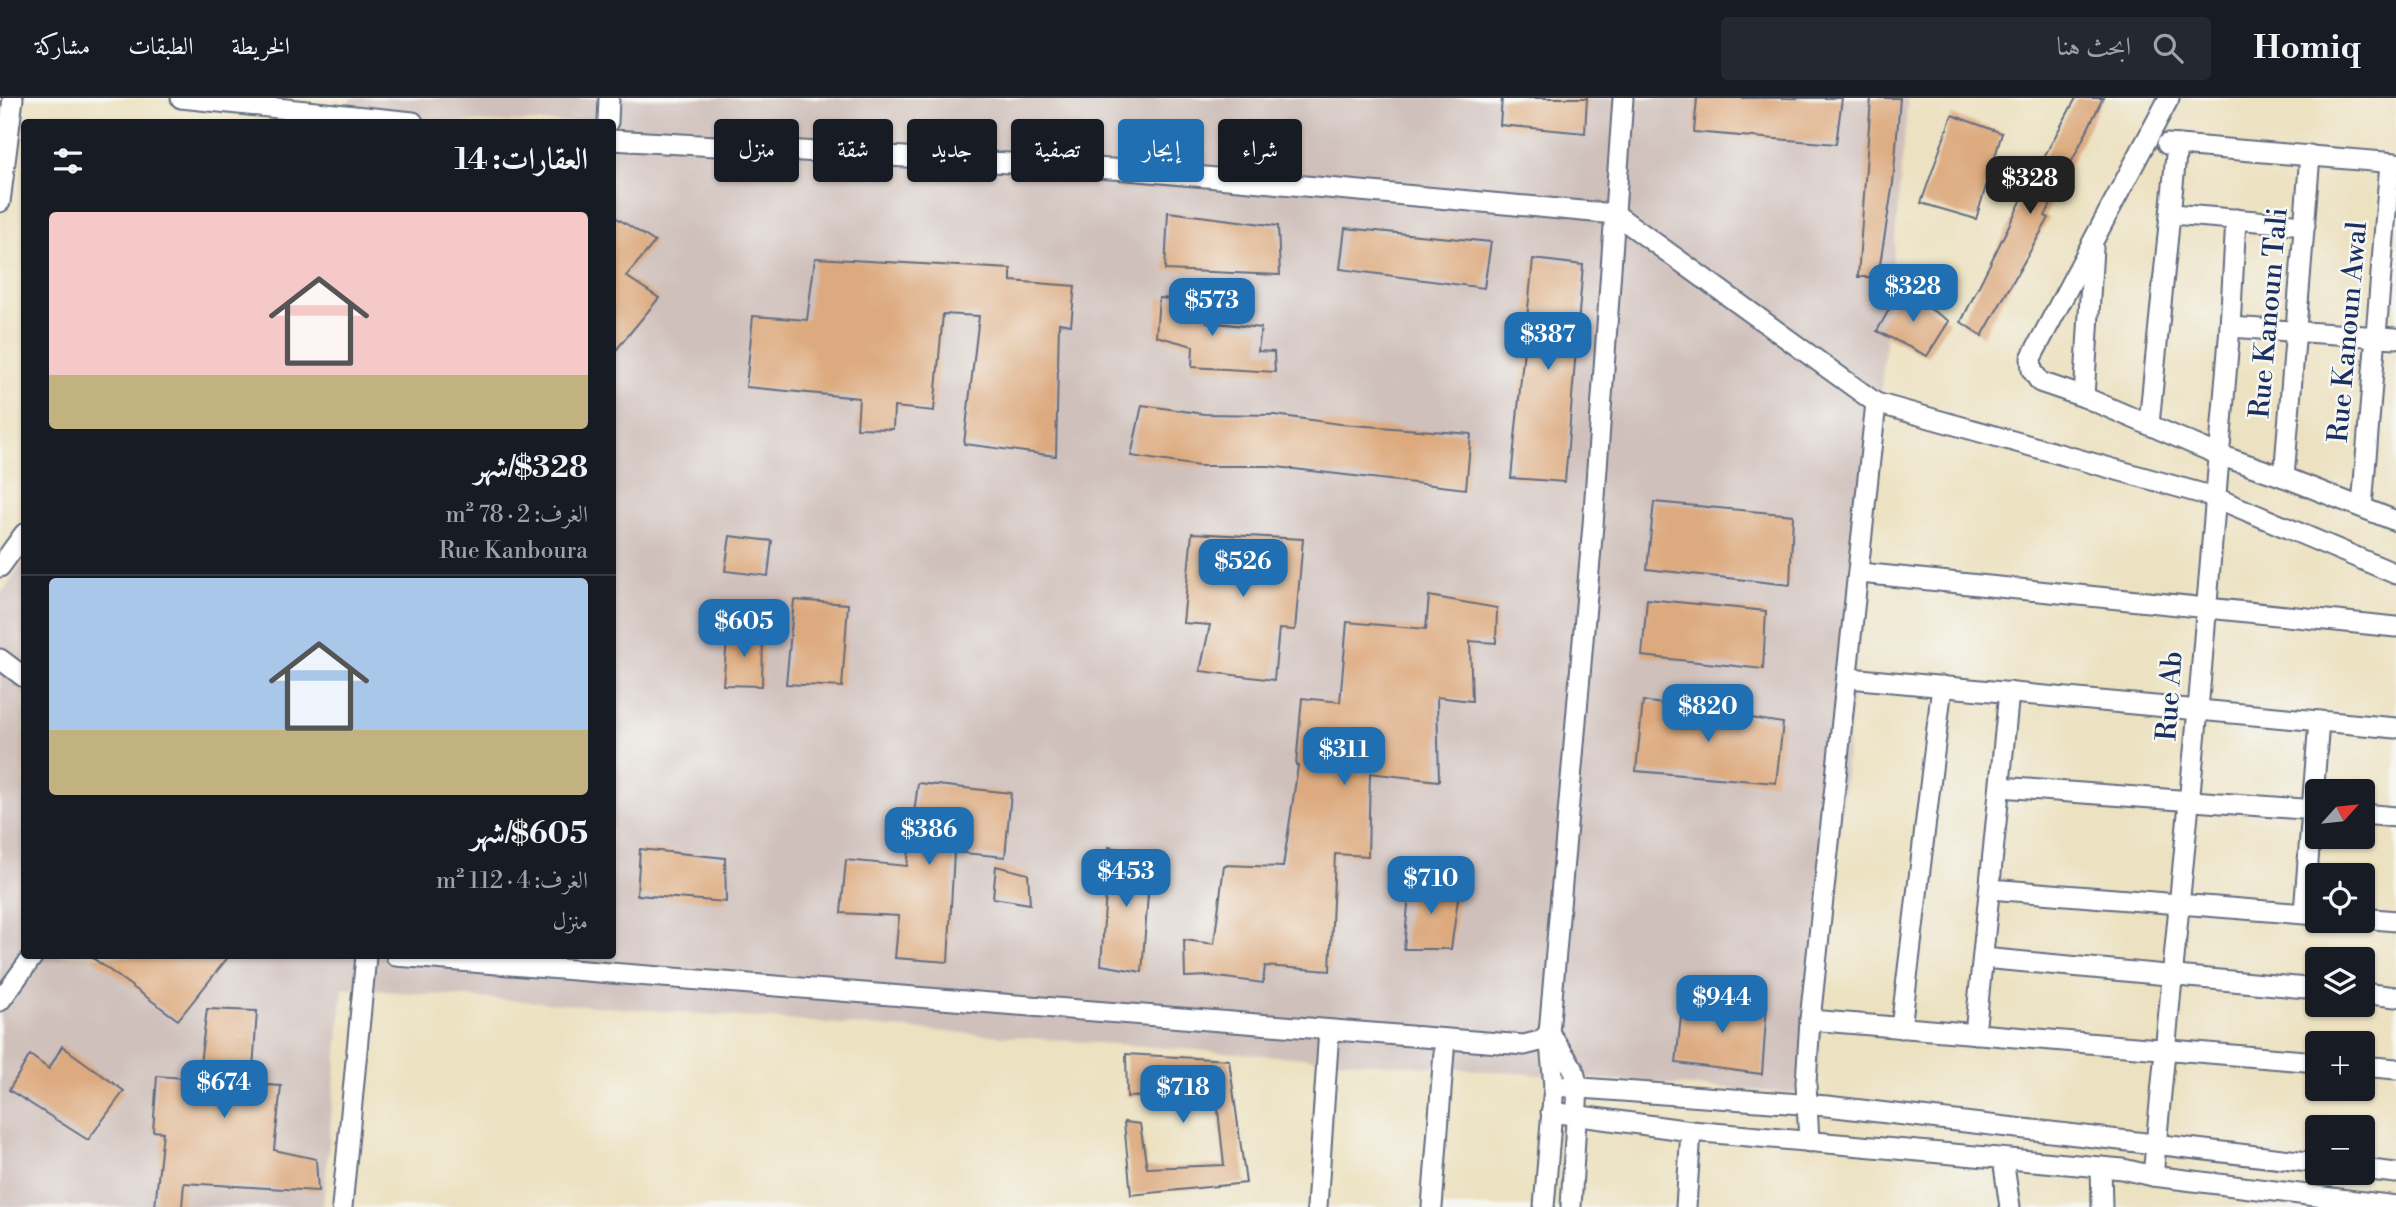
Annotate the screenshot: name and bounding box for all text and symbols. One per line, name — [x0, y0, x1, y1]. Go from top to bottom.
search box — [1721, 17, 2211, 80]
text: Homiq — [2253, 28, 2361, 69]
icon: search — [2149, 29, 2187, 67]
text: ابحث هنا — [2057, 31, 2131, 63]
text: مشاركة — [35, 32, 90, 62]
text: الطبقات — [128, 32, 194, 62]
text: الخريطة — [232, 32, 290, 62]
chip: منزل — [714, 119, 799, 182]
chip: شقة — [813, 119, 893, 182]
chip: جديد — [907, 119, 997, 182]
chip: تصفية — [1011, 119, 1104, 182]
chip: إيجار — [1118, 119, 1204, 182]
chip: شراء — [1218, 119, 1302, 182]
text: العقارات: 14 — [455, 141, 588, 179]
icon: filters — [49, 142, 87, 180]
pin: $328 — [1989, 156, 2071, 216]
text: $328 — [2002, 165, 2058, 193]
street label: Rue Kanoun Tali — [2242, 206, 2296, 420]
street label: Rue Kanoun Awal — [2321, 220, 2375, 444]
icon: home — [256, 258, 382, 384]
pin: $328 — [1872, 264, 1954, 324]
text: $328 — [1885, 273, 1941, 301]
pin: $573 — [1171, 278, 1253, 338]
text: $573 — [1185, 287, 1239, 315]
pin: $387 — [1507, 313, 1589, 372]
text: $387 — [1520, 321, 1576, 349]
text: $328/شهر — [474, 449, 588, 487]
text: الغرف: 2 · 78 m² — [446, 501, 588, 529]
text: Rue Kanboura — [439, 537, 588, 565]
pin: $526 — [1202, 540, 1284, 599]
text: $526 — [1215, 548, 1271, 576]
pin: $605 — [703, 600, 785, 659]
text: $605 — [714, 608, 774, 636]
icon: home — [256, 623, 382, 749]
street label: Rue Ab — [2149, 650, 2191, 742]
pin: $820 — [1667, 684, 1749, 744]
text: $820 — [1678, 693, 1738, 721]
pin: $311 — [1303, 728, 1385, 787]
text: $311 — [1319, 736, 1369, 764]
north arrow — [2305, 779, 2375, 849]
map controls — [2305, 779, 2375, 1185]
pin: $386 — [888, 808, 970, 867]
text: $605/شهر — [471, 815, 588, 853]
text: $386 — [901, 816, 957, 844]
pin: $453 — [1085, 850, 1167, 909]
pin: $710 — [1390, 856, 1472, 916]
text: $453 — [1097, 858, 1155, 886]
button: locate — [2305, 863, 2375, 933]
text: $710 — [1404, 865, 1458, 893]
text: الغرف: 4 · 112 m² — [436, 867, 588, 895]
text: منزل — [553, 908, 588, 936]
button: layers — [2305, 947, 2375, 1017]
pin: $944 — [1681, 976, 1763, 1035]
text: $944 — [1692, 984, 1752, 1012]
button: + — [2305, 1031, 2375, 1101]
pin: $674 — [183, 1060, 265, 1120]
pin: $718 — [1142, 1066, 1224, 1125]
text: $674 — [197, 1069, 251, 1097]
text: $718 — [1156, 1074, 1210, 1102]
button: − — [2305, 1115, 2375, 1185]

